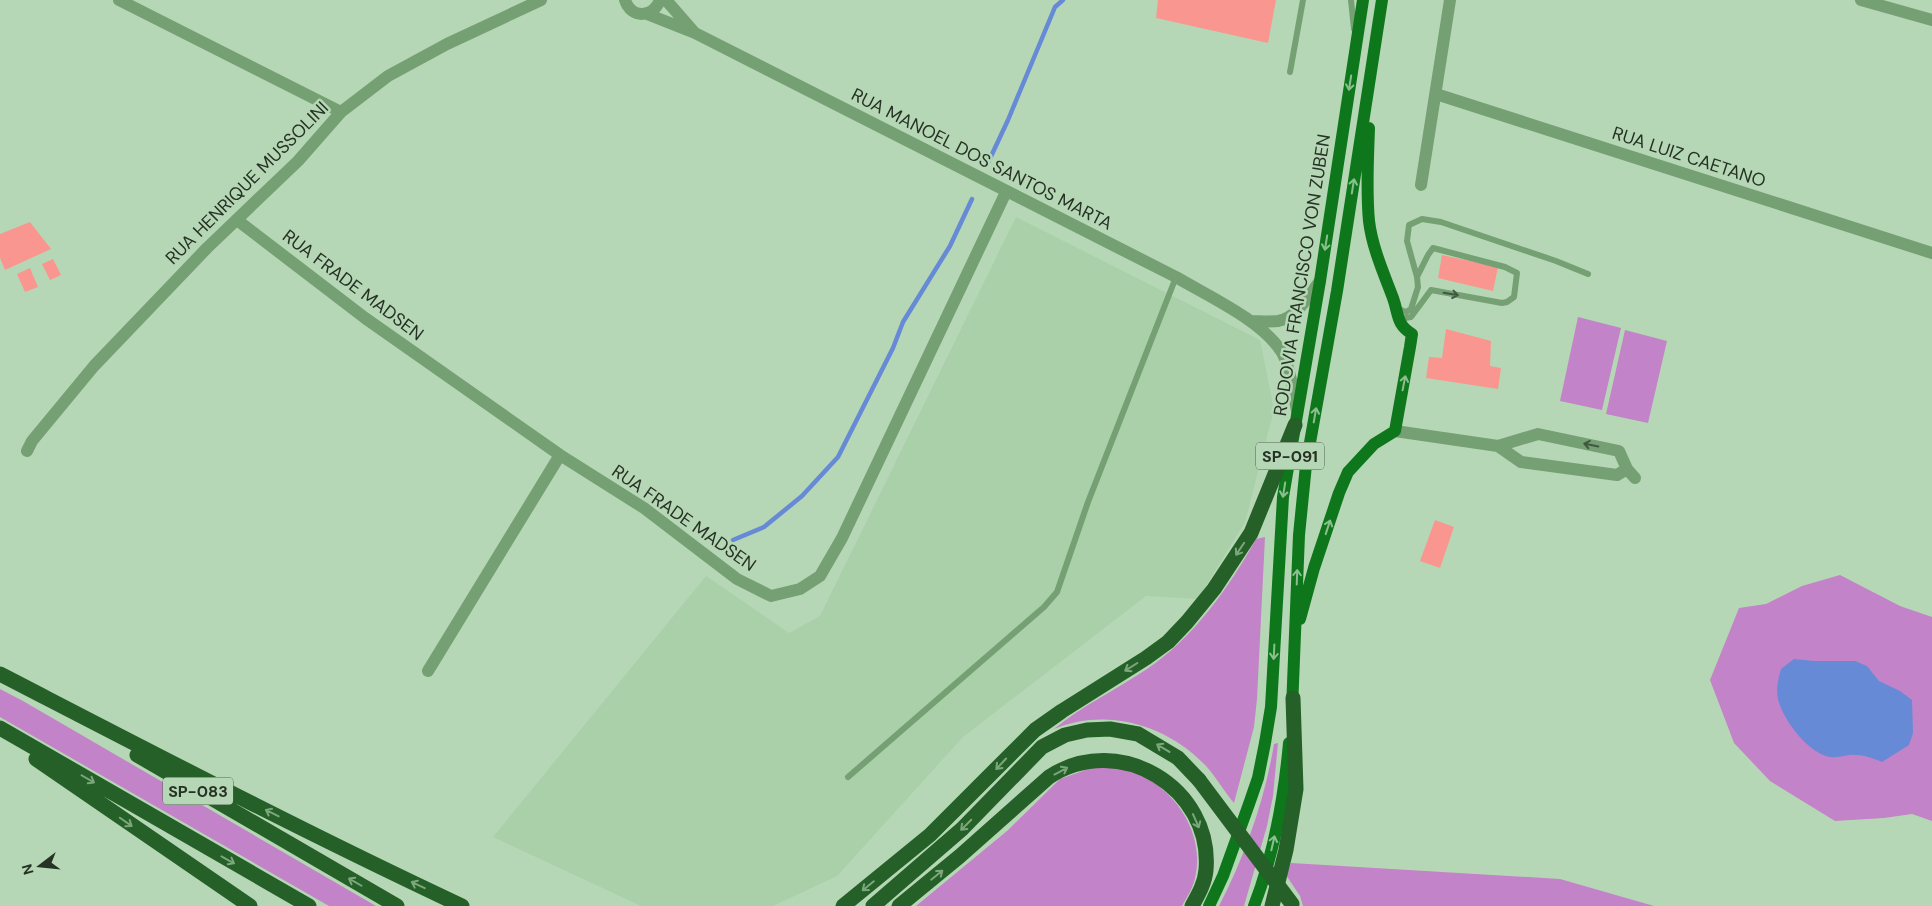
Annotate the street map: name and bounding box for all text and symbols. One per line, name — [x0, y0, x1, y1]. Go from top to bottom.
one-way arrow — [1345, 74, 1355, 90]
street label: RUA MANOEL DOS SANTOS MARTA — [847, 82, 1117, 236]
street label: RUA HENRIQUE MUSSOLINI — [160, 96, 334, 270]
street label: RUA LUIZ CAETANO — [1609, 121, 1769, 193]
street label: RODOVIA FRANCISCO VON ZUBEN — [1268, 132, 1336, 418]
one-way arrow — [1348, 178, 1358, 194]
street label: RUA FRADE MADSEN — [278, 224, 428, 346]
one-way arrow — [1320, 235, 1330, 251]
one-way arrow — [1443, 289, 1459, 299]
one-way arrow — [1399, 376, 1409, 392]
one-way arrow — [1310, 408, 1320, 424]
one-way arrow — [1584, 440, 1600, 449]
road number: SP-091 — [1256, 442, 1324, 470]
street label: RUA FRADE MADSEN — [607, 459, 761, 577]
one-way arrow — [1279, 482, 1289, 498]
one-way arrow — [1323, 519, 1333, 535]
one-way arrow — [1235, 542, 1245, 556]
one-way arrow — [1292, 569, 1302, 585]
one-way arrow — [1270, 644, 1279, 660]
one-way arrow — [1125, 663, 1139, 673]
one-way arrow — [1156, 743, 1170, 753]
one-way arrow — [995, 758, 1007, 770]
one-way arrow — [1053, 766, 1068, 776]
one-way arrow — [80, 774, 94, 784]
road number: SP-083 — [163, 778, 233, 804]
one-way arrow — [265, 808, 280, 818]
one-way arrow — [1192, 813, 1202, 828]
one-way arrow — [119, 817, 133, 827]
one-way arrow — [960, 819, 972, 831]
one-way arrow — [1269, 835, 1278, 851]
north arrow — [15, 841, 65, 891]
one-way arrow — [220, 856, 235, 866]
text: N — [17, 862, 38, 877]
one-way arrow — [930, 870, 943, 881]
one-way arrow — [348, 876, 362, 886]
one-way arrow — [411, 880, 426, 890]
one-way arrow — [862, 880, 875, 891]

